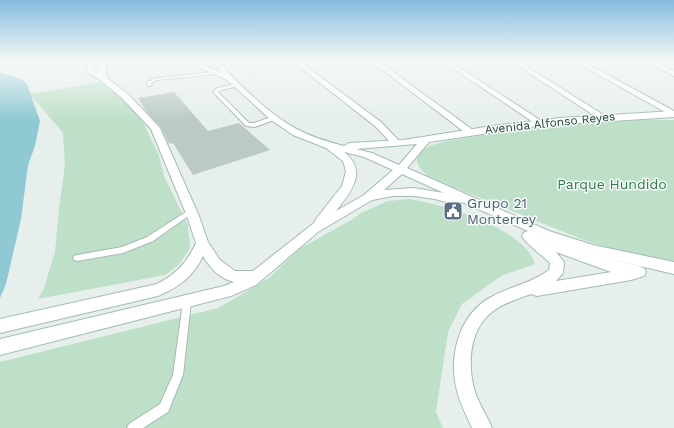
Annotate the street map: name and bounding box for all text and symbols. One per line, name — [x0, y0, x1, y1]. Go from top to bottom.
street label: Avenida Alfonso Reyes — [484, 109, 616, 137]
park label: Parque Hundido — [557, 176, 667, 192]
place label: Grupo 21 Monterrey — [467, 195, 537, 227]
public building icon: Grupo 21 Monterrey — [442, 200, 464, 222]

